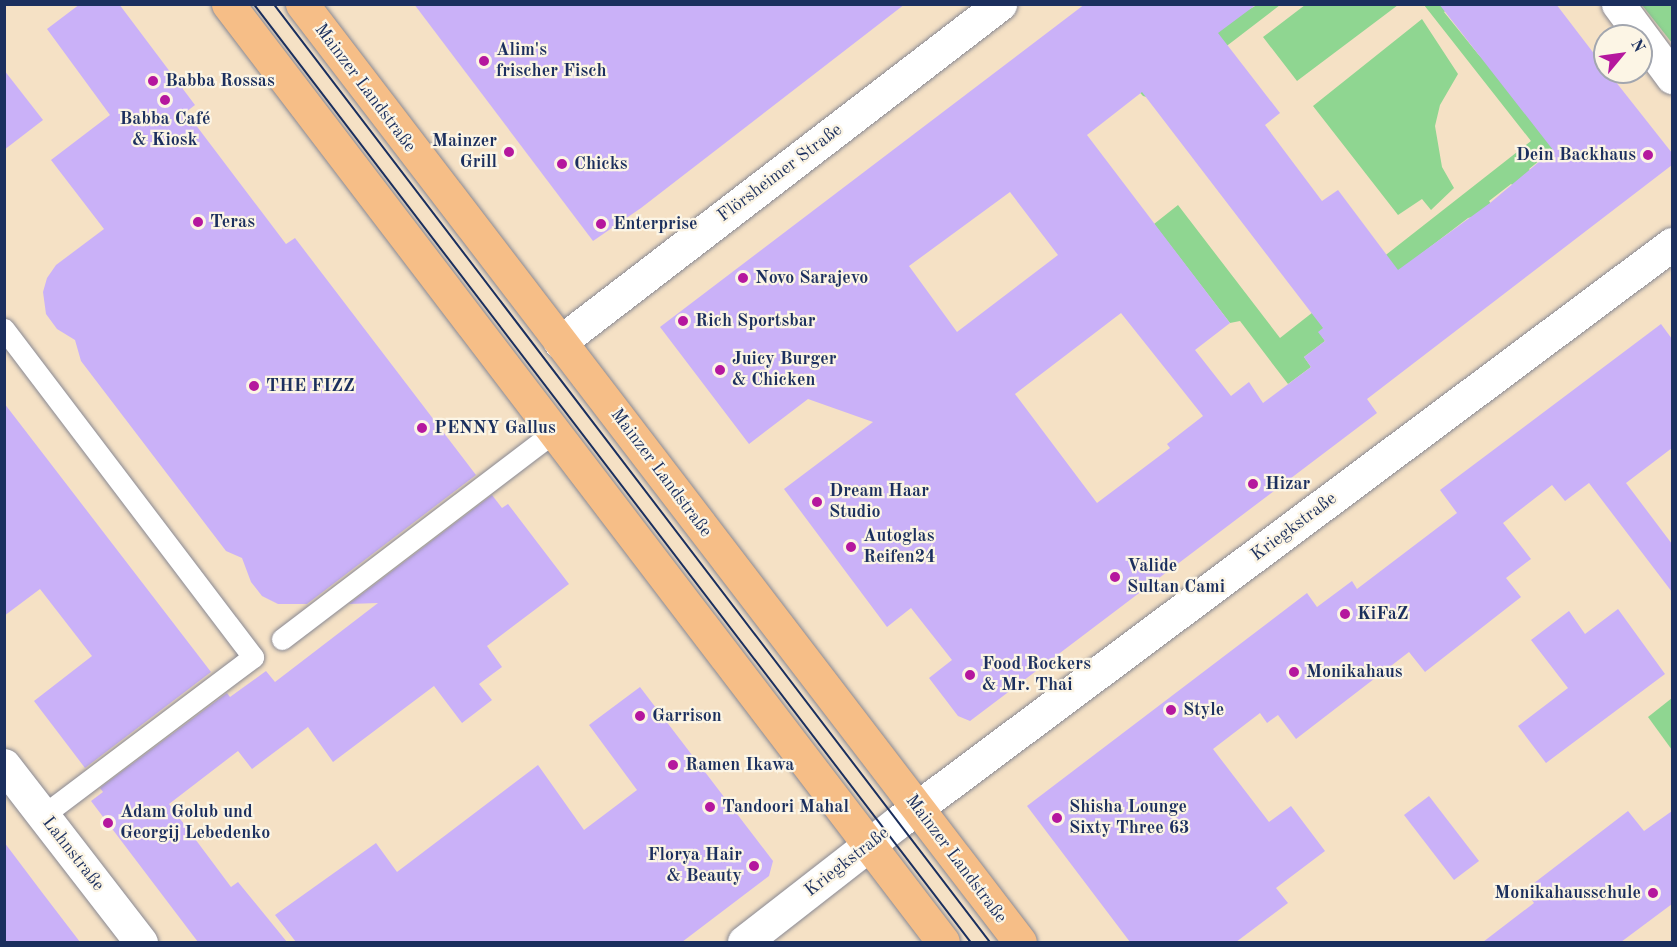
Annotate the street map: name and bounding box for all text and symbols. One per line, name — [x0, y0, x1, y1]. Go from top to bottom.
street label: Mainzer Landstraße — [310, 19, 420, 157]
north arrow — [1593, 24, 1653, 84]
text: N — [1627, 37, 1647, 55]
place label: Alim's frischer Fisch — [496, 40, 607, 82]
marker: Alim's frischer Fisch — [477, 54, 491, 68]
place label: Babba Rossas — [165, 70, 275, 92]
marker: Babba Rossas — [146, 74, 160, 88]
marker: Babba Café & Kiosk — [158, 93, 172, 107]
place label: Babba Café & Kiosk — [120, 109, 210, 152]
street label: Flörsheimer Straße — [713, 119, 847, 227]
place label: Mainzer Grill — [432, 131, 497, 174]
place label: Dein Backhaus — [1516, 144, 1636, 166]
marker: Mainzer Grill — [502, 145, 516, 159]
marker: Dein Backhaus — [1641, 148, 1655, 162]
place label: Chicks — [574, 153, 628, 175]
marker: Chicks — [555, 157, 569, 171]
place label: Teras — [210, 211, 255, 233]
place label: Enterprise — [613, 213, 697, 235]
marker: Teras — [191, 215, 205, 229]
marker: Enterprise — [594, 217, 608, 231]
place label: Novo Sarajevo — [755, 267, 868, 289]
marker: Novo Sarajevo — [736, 271, 750, 285]
place label: Rich Sportsbar — [695, 310, 816, 332]
marker: Rich Sportsbar — [676, 314, 690, 328]
place label: Juicy Burger & Chicken — [732, 349, 837, 392]
marker: Juicy Burger & Chicken — [713, 363, 727, 377]
place label: THE FIZZ — [266, 375, 355, 397]
marker: THE FIZZ — [247, 379, 261, 393]
street label: Mainzer Landstraße — [606, 404, 716, 542]
place label: PENNY Gallus — [434, 417, 556, 439]
marker: PENNY Gallus — [415, 421, 429, 435]
place label: Hizar — [1265, 473, 1310, 495]
marker: Hizar — [1246, 477, 1260, 491]
place label: Dream Haar Studio — [829, 481, 929, 524]
street label: Kriegkstraße — [1247, 488, 1341, 566]
marker: Dream Haar Studio — [810, 495, 824, 509]
place label: Autoglas Reifen24 — [863, 526, 936, 568]
marker: Autoglas Reifen24 — [844, 540, 858, 554]
place label: Valide Sultan Cami — [1127, 556, 1225, 598]
marker: Valide Sultan Cami — [1108, 570, 1122, 584]
place label: KiFaZ — [1357, 603, 1409, 625]
marker: KiFaZ — [1338, 607, 1352, 621]
place label: Food Rockers & Mr. Thai — [982, 654, 1091, 696]
place label: Monikahaus — [1306, 661, 1403, 683]
marker: Monikahaus — [1287, 665, 1301, 679]
marker: Food Rockers & Mr. Thai — [963, 668, 977, 682]
place label: Style — [1183, 699, 1224, 721]
marker: Style — [1164, 703, 1178, 717]
place label: Garrison — [652, 705, 722, 727]
marker: Garrison — [633, 709, 647, 723]
place label: Ramen Ikawa — [685, 754, 794, 776]
marker: Ramen Ikawa — [666, 758, 680, 772]
street label: Mainzer Landstraße — [901, 790, 1011, 928]
place label: Tandoori Mahal — [722, 796, 849, 818]
place label: Shisha Lounge Sixty Three 63 — [1069, 797, 1190, 840]
marker: Tandoori Mahal — [703, 800, 717, 814]
place label: Adam Golub und Georgij Lebedenko — [120, 802, 270, 844]
marker: Shisha Lounge Sixty Three 63 — [1050, 811, 1064, 825]
street label: Lahnstraße — [37, 812, 109, 896]
marker: Adam Golub und Georgij Lebedenko — [101, 816, 115, 830]
street label: Kriegkstraße — [800, 822, 894, 902]
place label: Florya Hair & Beauty — [647, 845, 742, 888]
marker: Florya Hair & Beauty — [747, 859, 761, 873]
place label: Monikahausschule — [1494, 882, 1641, 904]
marker: Monikahausschule — [1646, 886, 1660, 900]

